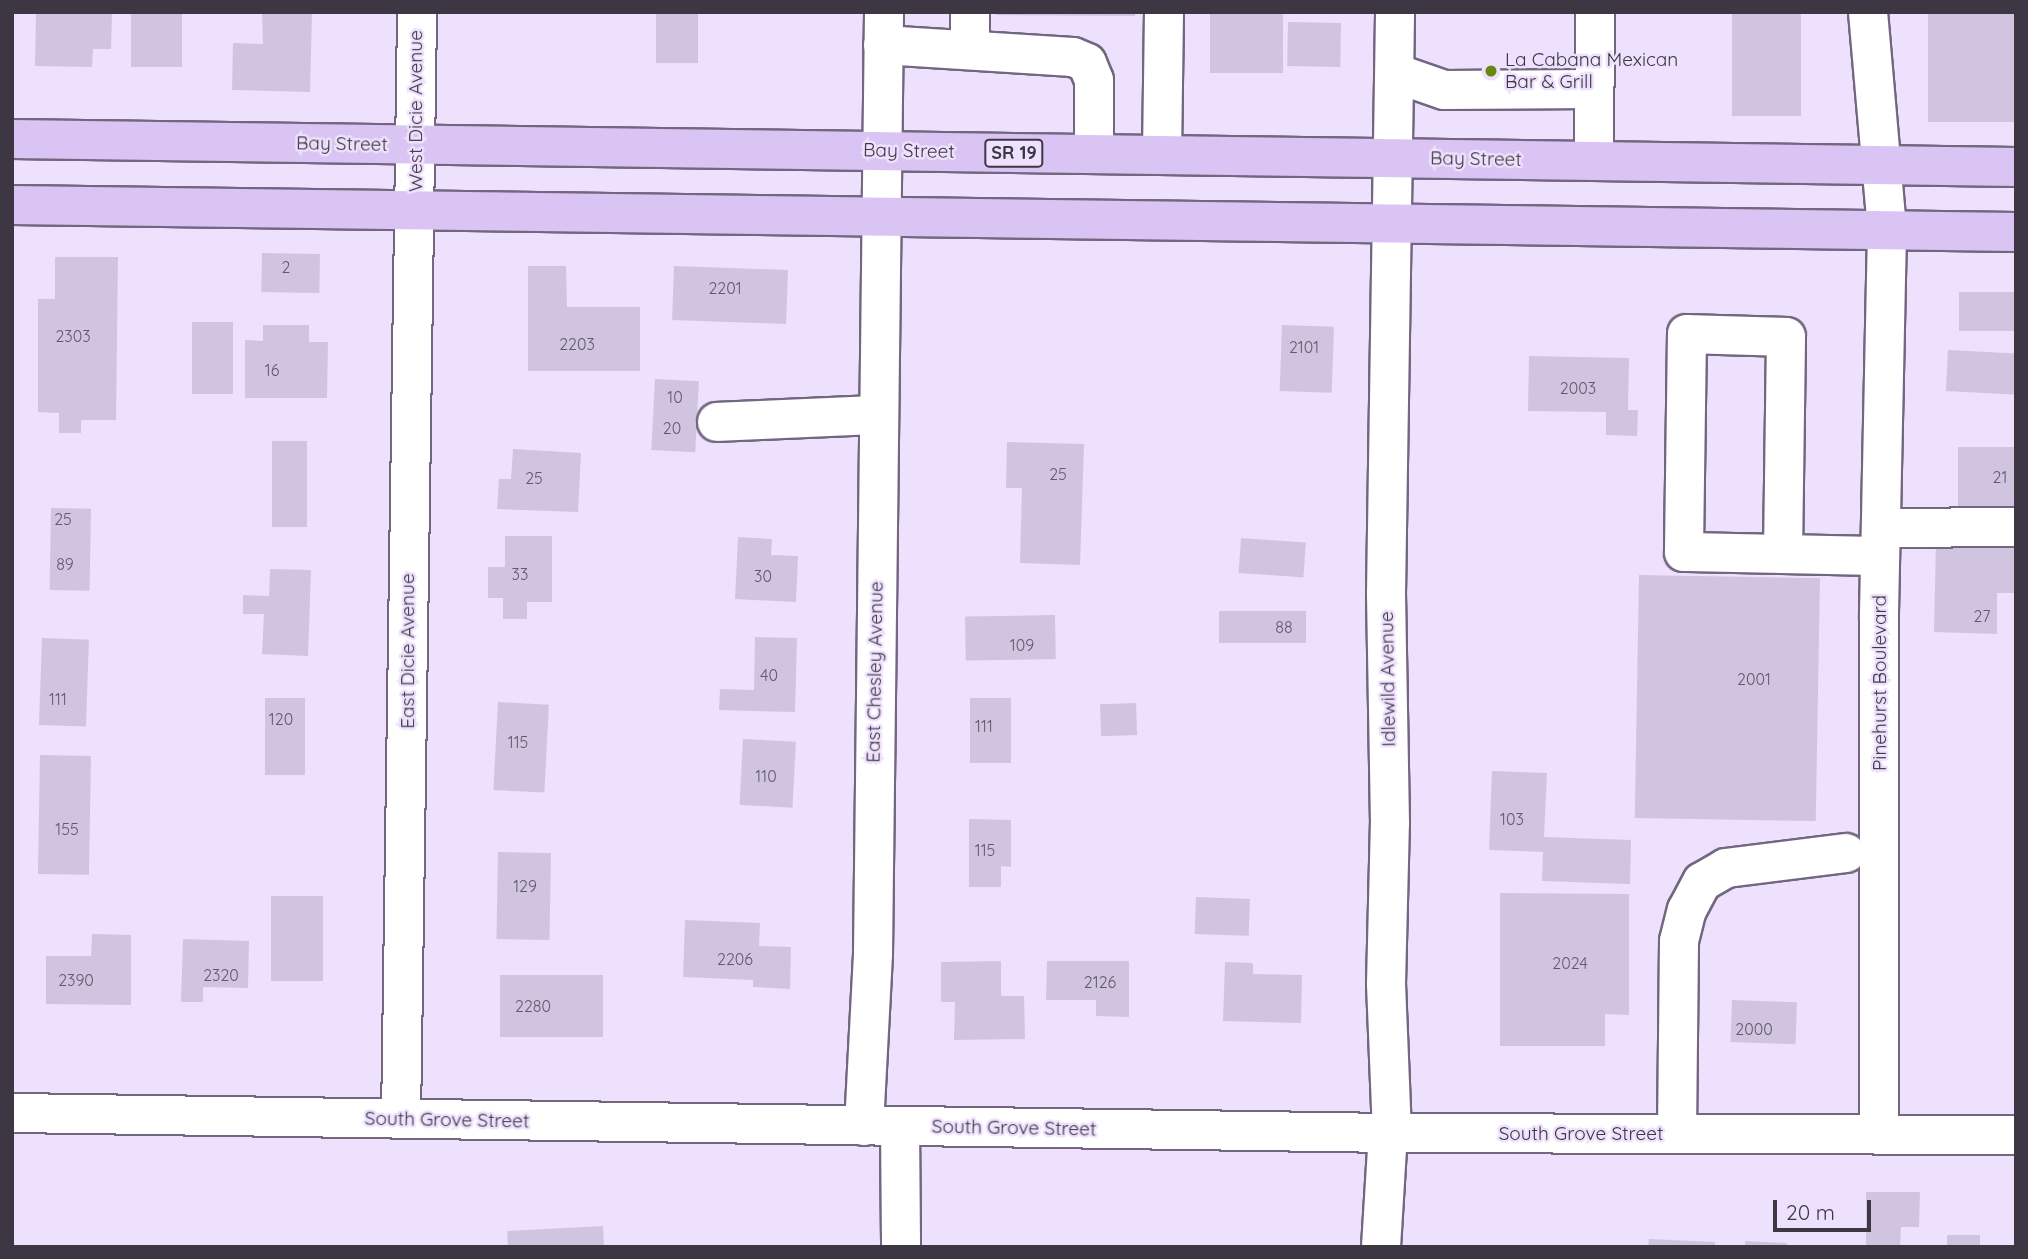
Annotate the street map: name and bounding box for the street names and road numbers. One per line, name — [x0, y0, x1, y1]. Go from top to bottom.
street label: West Dicie Avenue — [405, 30, 427, 192]
street label: Bay Street — [296, 132, 388, 156]
road number: SR 19 — [984, 138, 1044, 168]
street label: Bay Street — [863, 139, 955, 163]
street label: Bay Street — [1430, 147, 1522, 171]
street label: East Dicie Avenue — [397, 573, 419, 729]
street label: East Chesley Avenue — [862, 581, 888, 763]
street label: Pinehurst Boulevard — [1869, 595, 1891, 771]
street label: Idlewild Avenue — [1375, 611, 1401, 747]
street label: South Grove Street — [364, 1107, 530, 1133]
street label: South Grove Street — [931, 1115, 1097, 1141]
street label: South Grove Street — [1499, 1123, 1663, 1145]

